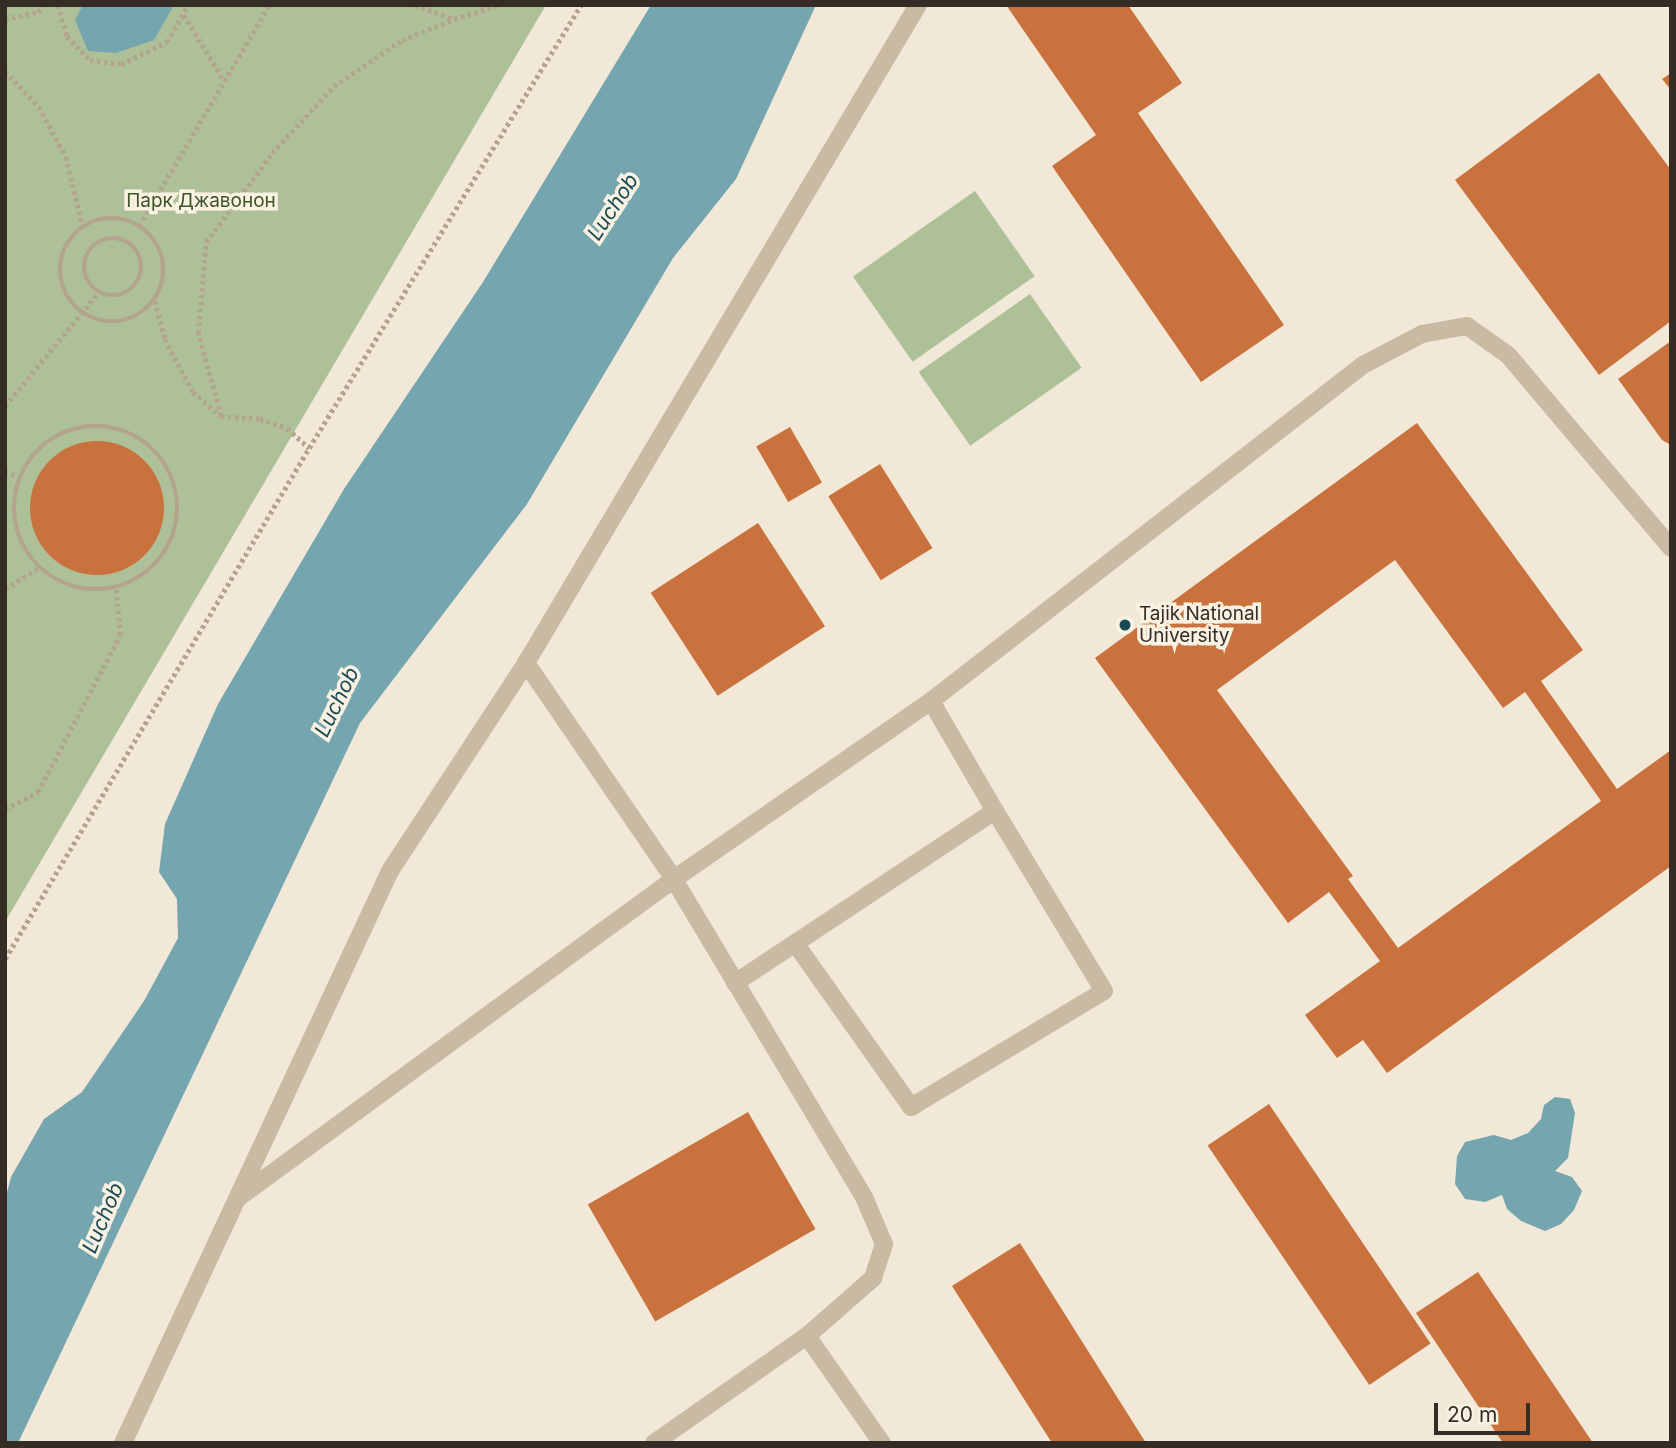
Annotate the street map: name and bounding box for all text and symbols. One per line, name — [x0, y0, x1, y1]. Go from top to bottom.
water label: Luchob — [582, 169, 644, 245]
park label: Парк Джавонон — [126, 190, 276, 212]
place label: Tajik National University — [1139, 603, 1259, 647]
marker: Tajik National University — [1117, 617, 1133, 633]
water label: Luchob — [309, 663, 365, 741]
water label: Luchob — [77, 1179, 129, 1257]
scale bar — [1438, 1388, 1534, 1432]
text: 20 m — [1447, 1402, 1497, 1427]

